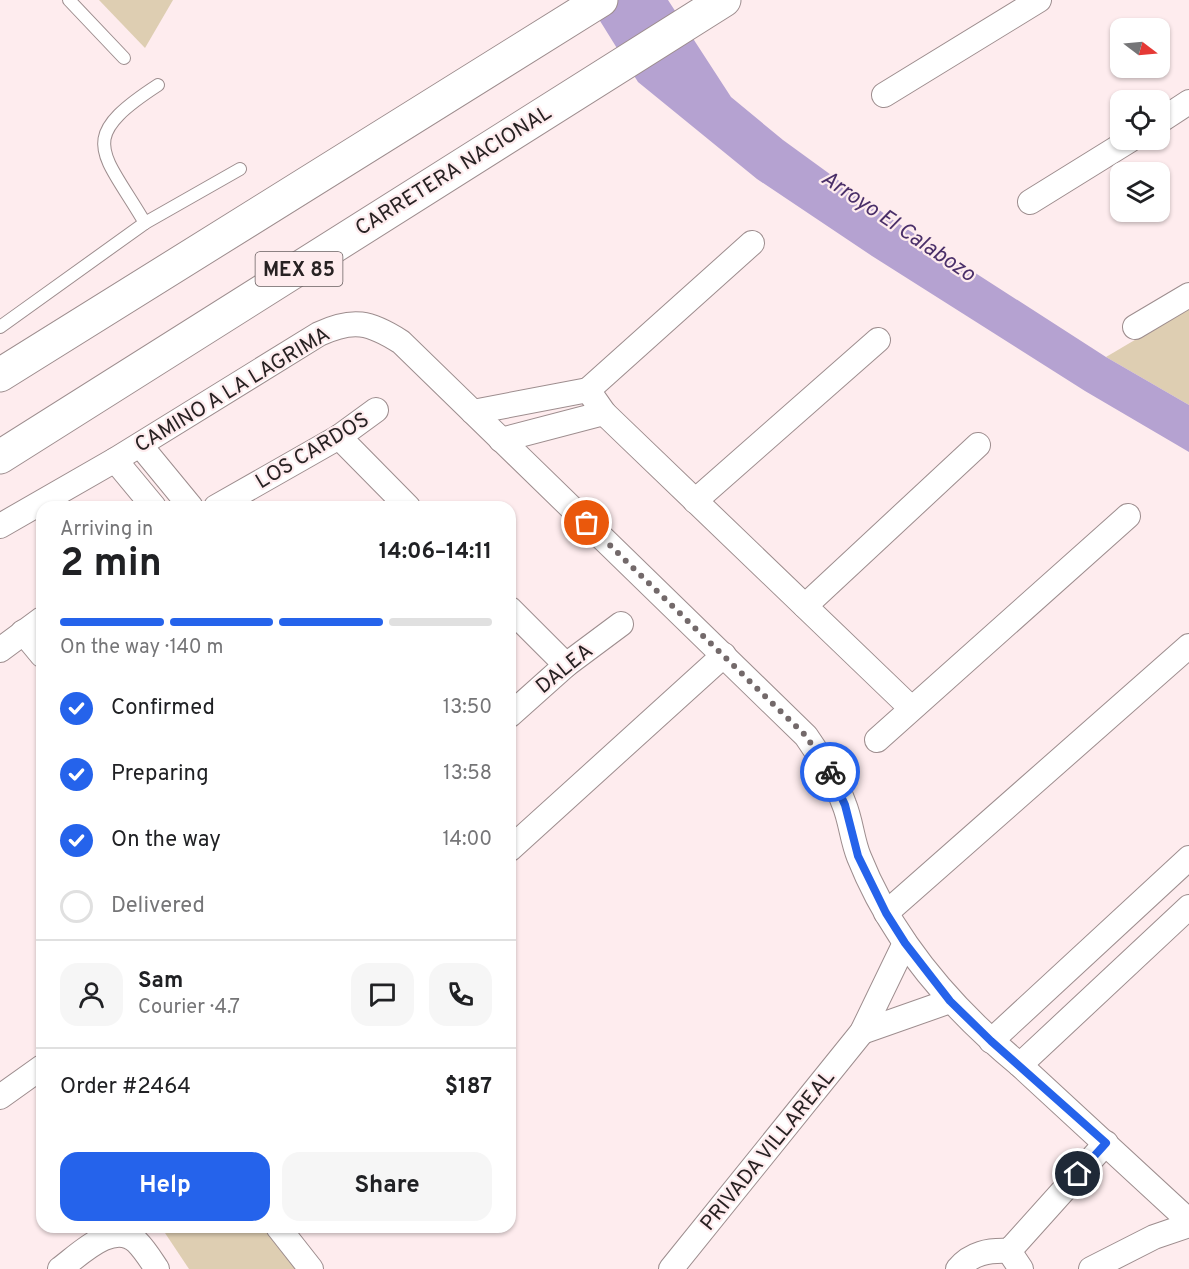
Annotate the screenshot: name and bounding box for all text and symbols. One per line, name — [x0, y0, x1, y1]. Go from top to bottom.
north arrow — [1110, 18, 1170, 78]
map controls — [1110, 18, 1170, 222]
button: locate — [1110, 90, 1170, 150]
street label: CARRETERA NACIONAL — [351, 100, 557, 243]
button: layers — [1110, 162, 1170, 222]
water label: Arroyo El Calabozo — [816, 166, 980, 289]
road number: MEX 85 — [256, 252, 342, 286]
street label: CAMINO A LA LAGRIMA — [130, 321, 335, 459]
street label: LOS CARDOS — [251, 407, 374, 496]
pin — [561, 497, 612, 548]
icon: bag — [570, 506, 603, 539]
text: Arriving in — [60, 517, 153, 543]
text: 14:06–14:11 — [379, 539, 492, 566]
text: 2 min — [60, 541, 162, 590]
text: On the way · 140 m — [60, 635, 223, 661]
street label: DALEA — [531, 638, 599, 700]
icon: check — [60, 692, 93, 725]
text: Confirmed — [111, 695, 215, 722]
text: 13:50 — [443, 695, 492, 721]
courier — [800, 742, 860, 802]
icon: bike — [814, 756, 847, 789]
icon: check — [60, 758, 93, 791]
text: Preparing — [111, 761, 209, 788]
text: 13:58 — [443, 761, 492, 787]
icon: check — [60, 824, 93, 857]
text: On the way — [111, 827, 221, 854]
text: 14:00 — [443, 827, 492, 853]
text: Delivered — [111, 893, 205, 920]
button: person — [60, 963, 123, 1026]
button: chat — [351, 963, 414, 1026]
button: phone — [429, 963, 492, 1026]
text: Sam — [138, 968, 183, 995]
text: Courier · 4.7 — [138, 995, 240, 1021]
street label: PRIVADA VILLAREAL — [695, 1065, 841, 1237]
text: Order #2464 — [60, 1074, 191, 1101]
text: $187 — [445, 1074, 492, 1101]
pin — [1052, 1148, 1103, 1199]
button: Help — [60, 1152, 270, 1221]
button: Share — [282, 1152, 492, 1221]
icon: home — [1061, 1157, 1094, 1190]

